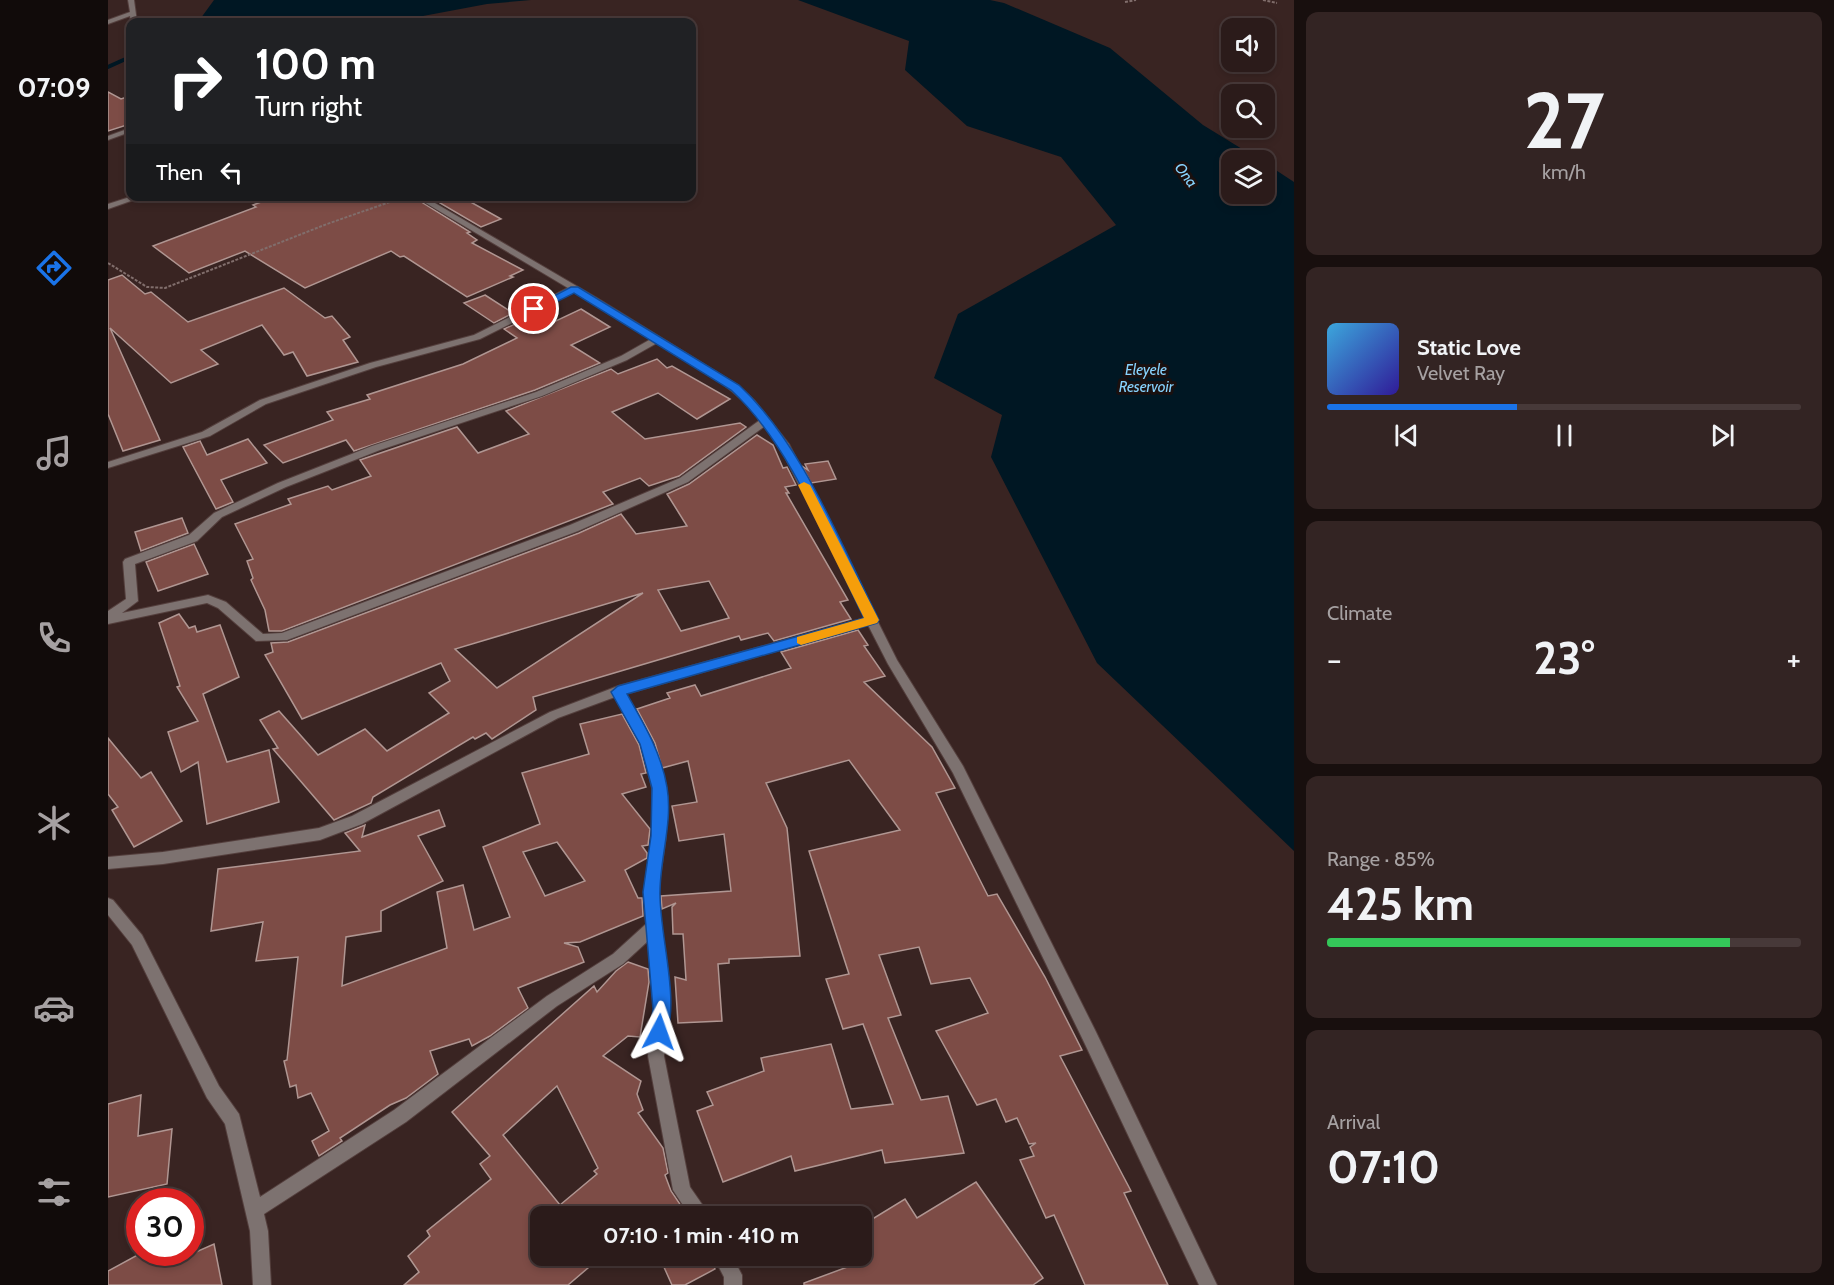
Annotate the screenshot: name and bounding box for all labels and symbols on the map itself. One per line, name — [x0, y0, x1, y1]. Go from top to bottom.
water label: Ona — [1171, 159, 1201, 191]
pin — [508, 283, 559, 334]
water label: Eleyele Reservoir — [1119, 361, 1175, 396]
position arrow — [627, 1000, 691, 1064]
speed limit sign: 30 — [126, 1188, 204, 1266]

